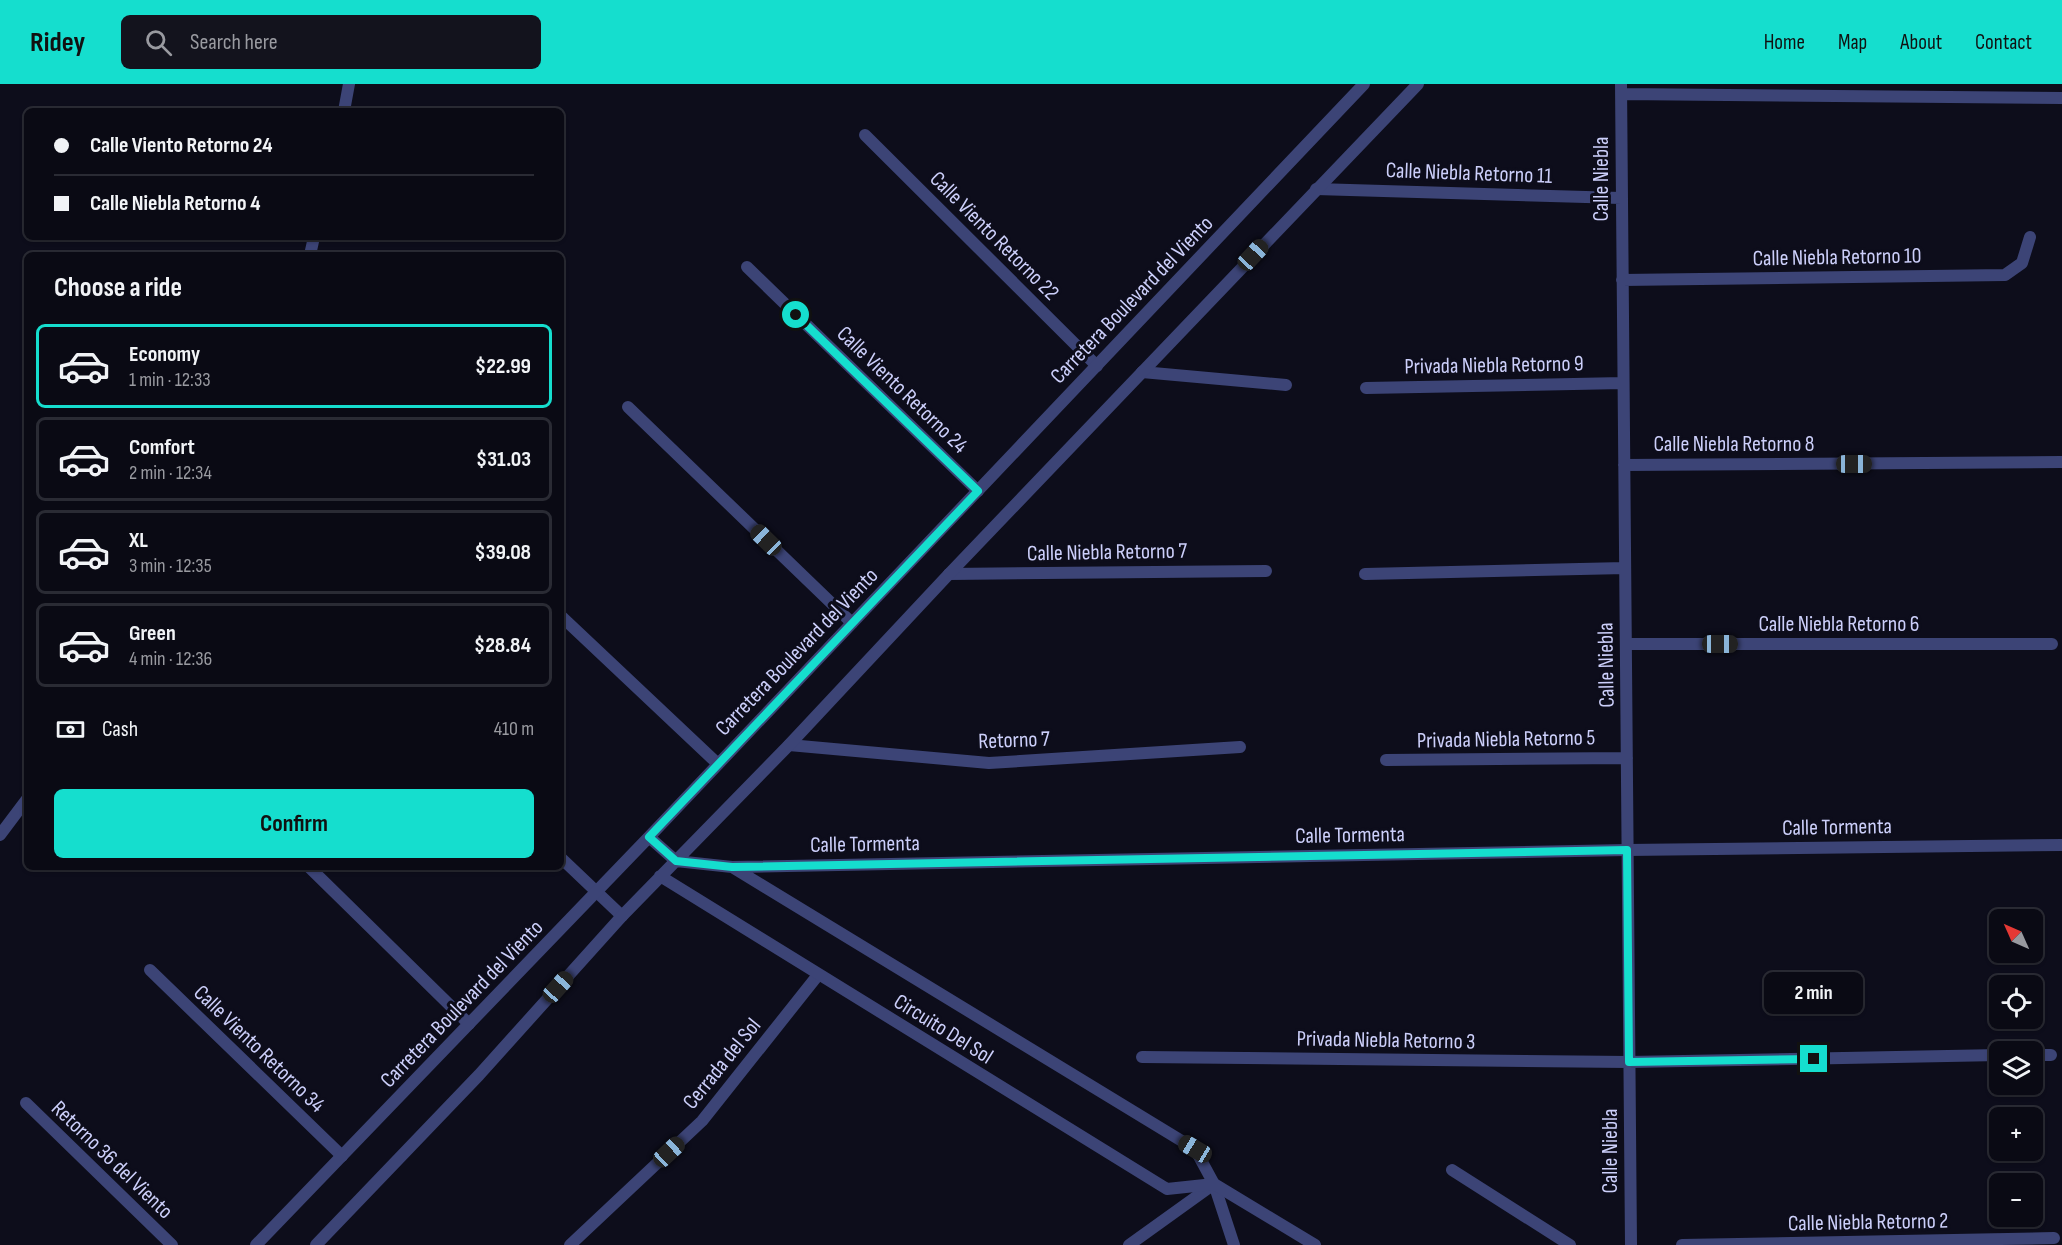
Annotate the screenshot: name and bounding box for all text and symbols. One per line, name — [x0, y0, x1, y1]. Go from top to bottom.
search box — [121, 15, 541, 69]
text: Ridey — [30, 26, 85, 59]
icon: search — [142, 26, 175, 59]
text: Search here — [190, 29, 278, 56]
text: Home — [1764, 30, 1805, 55]
text: Map — [1838, 30, 1867, 55]
text: About — [1900, 30, 1942, 55]
text: Contact — [1975, 30, 2032, 55]
text: Calle Viento Retorno 24 — [90, 132, 273, 159]
street label: Calle Niebla — [1588, 136, 1615, 222]
street label: Calle Niebla Retorno 11 — [1385, 157, 1553, 190]
street label: Calle Viento Retorno 22 — [924, 166, 1064, 306]
text: Calle Niebla Retorno 4 — [90, 190, 260, 217]
street label: Carretera Boulevard del Viento — [1045, 210, 1219, 390]
car — [1234, 236, 1272, 274]
street label: Calle Niebla Retorno 10 — [1752, 243, 1922, 272]
text: Choose a ride — [54, 272, 182, 304]
route start — [782, 301, 809, 328]
street label: Calle Viento Retorno 24 — [831, 321, 973, 459]
icon: car — [57, 339, 111, 393]
text: Economy — [129, 341, 200, 368]
street label: Privada Niebla Retorno 9 — [1404, 350, 1584, 381]
text: $22.99 — [475, 353, 531, 380]
text: 1 min · 12:33 — [129, 368, 211, 392]
street label: Calle Niebla Retorno 8 — [1654, 431, 1814, 458]
icon: car — [57, 432, 111, 486]
text: Comfort — [129, 434, 195, 461]
text: $31.03 — [476, 446, 531, 473]
car — [1836, 455, 1872, 473]
text: 2 min · 12:34 — [129, 461, 212, 485]
car — [747, 521, 785, 559]
icon: car — [57, 525, 111, 579]
text: XL — [129, 527, 148, 554]
street label: Calle Niebla Retorno 7 — [1027, 538, 1188, 567]
text: $39.08 — [474, 539, 531, 566]
text: 3 min · 12:35 — [129, 554, 212, 578]
street label: Carretera Boulevard del Viento — [710, 562, 884, 742]
street label: Calle Niebla Retorno 6 — [1759, 611, 1919, 638]
icon: car — [57, 618, 111, 672]
text: Green — [129, 620, 176, 647]
street label: Calle Niebla — [1592, 622, 1621, 708]
text: $28.84 — [474, 632, 531, 659]
car — [1702, 635, 1738, 653]
text: 4 min · 12:36 — [129, 647, 212, 671]
icon: cash — [54, 713, 87, 746]
text: Cash — [102, 716, 138, 743]
text: 410 m — [494, 717, 534, 741]
street label: Privada Niebla Retorno 5 — [1417, 724, 1596, 755]
street label: Retorno 7 — [978, 726, 1050, 755]
button: Confirm — [54, 789, 534, 858]
street label: Calle Tormenta — [1782, 813, 1892, 842]
street label: Calle Tormenta — [1295, 821, 1405, 850]
street label: Calle Tormenta — [810, 830, 920, 859]
north arrow — [1989, 909, 2043, 963]
map controls — [1989, 909, 2043, 1227]
street label: Carretera Boulevard del Viento — [375, 914, 549, 1094]
car — [539, 968, 577, 1006]
callout: 2 min — [1764, 972, 1864, 1014]
button: locate — [1989, 975, 2043, 1029]
street label: Calle Viento Retorno 34 — [188, 980, 330, 1119]
text: 2 min — [1794, 981, 1833, 1005]
street label: Circuito Del Sol — [889, 988, 998, 1070]
street label: Cerrada del Sol — [677, 1013, 767, 1115]
street label: Privada Niebla Retorno 3 — [1296, 1025, 1476, 1056]
button: layers — [1989, 1041, 2043, 1095]
route end — [1800, 1045, 1827, 1072]
street label: Retorno 36 del Viento — [45, 1095, 178, 1225]
button: + — [1989, 1107, 2043, 1161]
street label: Calle Niebla — [1597, 1108, 1624, 1194]
car — [1175, 1132, 1215, 1166]
car — [650, 1133, 688, 1171]
button: − — [1989, 1173, 2043, 1227]
street label: Calle Niebla Retorno 2 — [1788, 1208, 1948, 1237]

